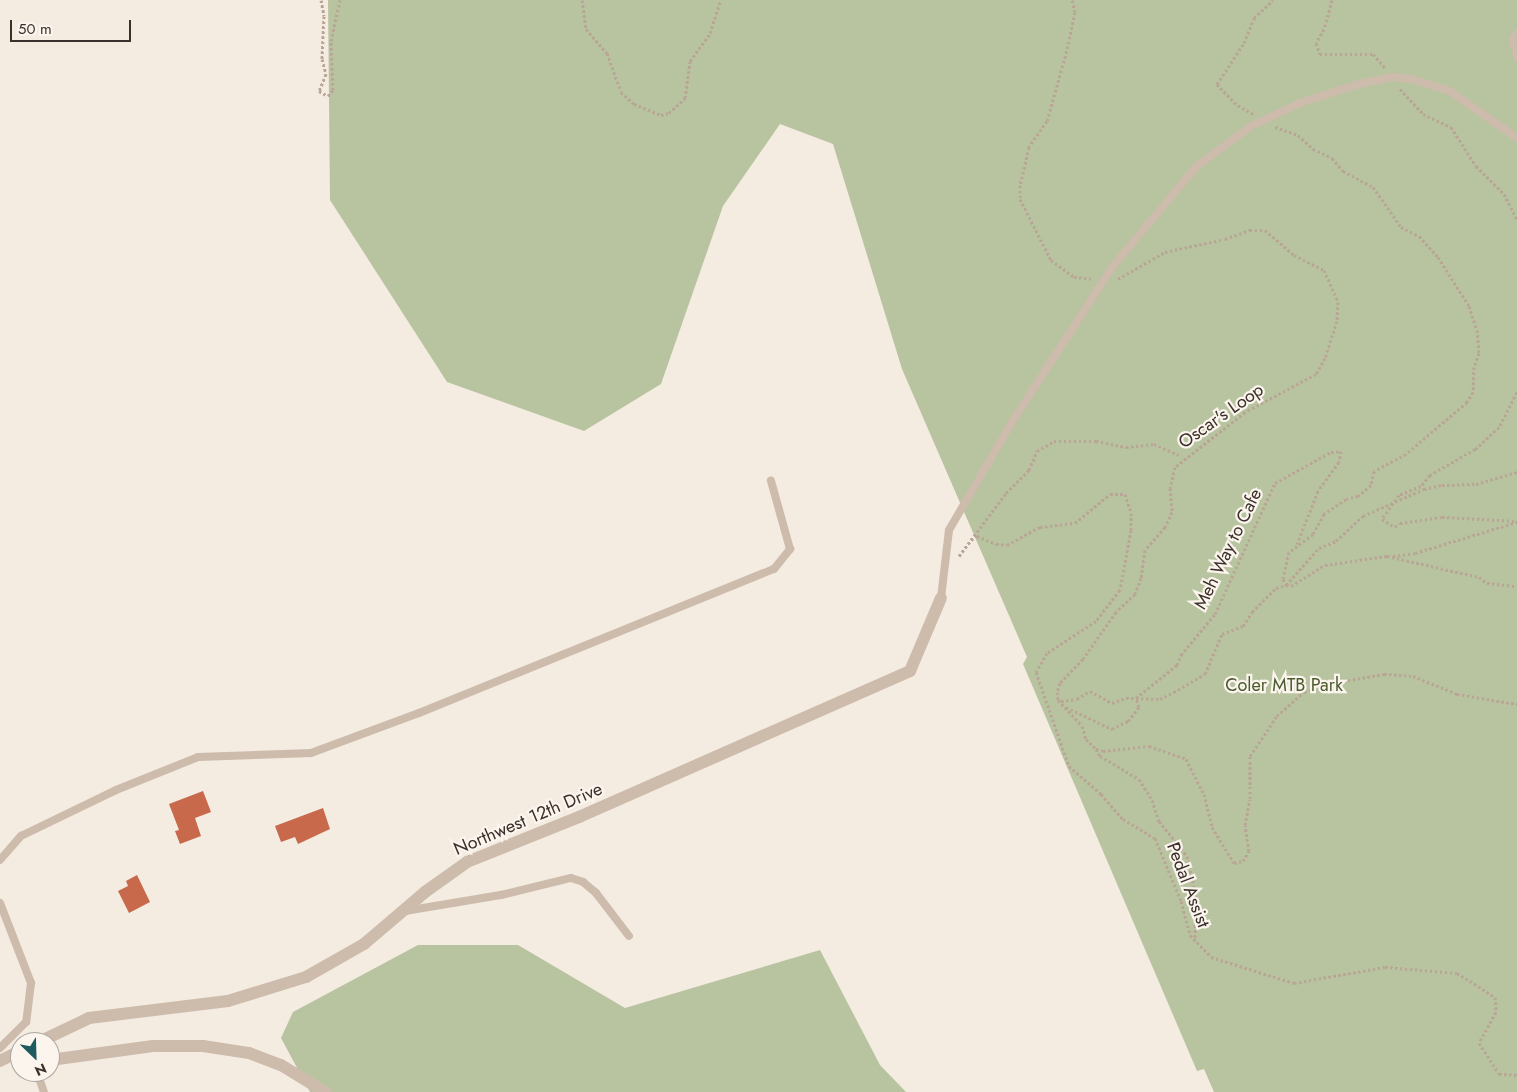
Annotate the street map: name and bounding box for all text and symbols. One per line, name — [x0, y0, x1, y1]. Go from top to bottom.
scale bar — [12, 10, 134, 42]
text: 50 m — [18, 18, 52, 40]
street label: Oscar's Loop — [1174, 379, 1268, 453]
street label: Meh Way to Cafe — [1189, 485, 1267, 613]
park label: Coler MTB Park — [1225, 674, 1343, 696]
street label: Northwest 12th Drive — [450, 778, 606, 860]
street label: Pedal Assist — [1162, 839, 1214, 931]
north arrow — [10, 1032, 60, 1082]
text: N — [32, 1058, 50, 1081]

